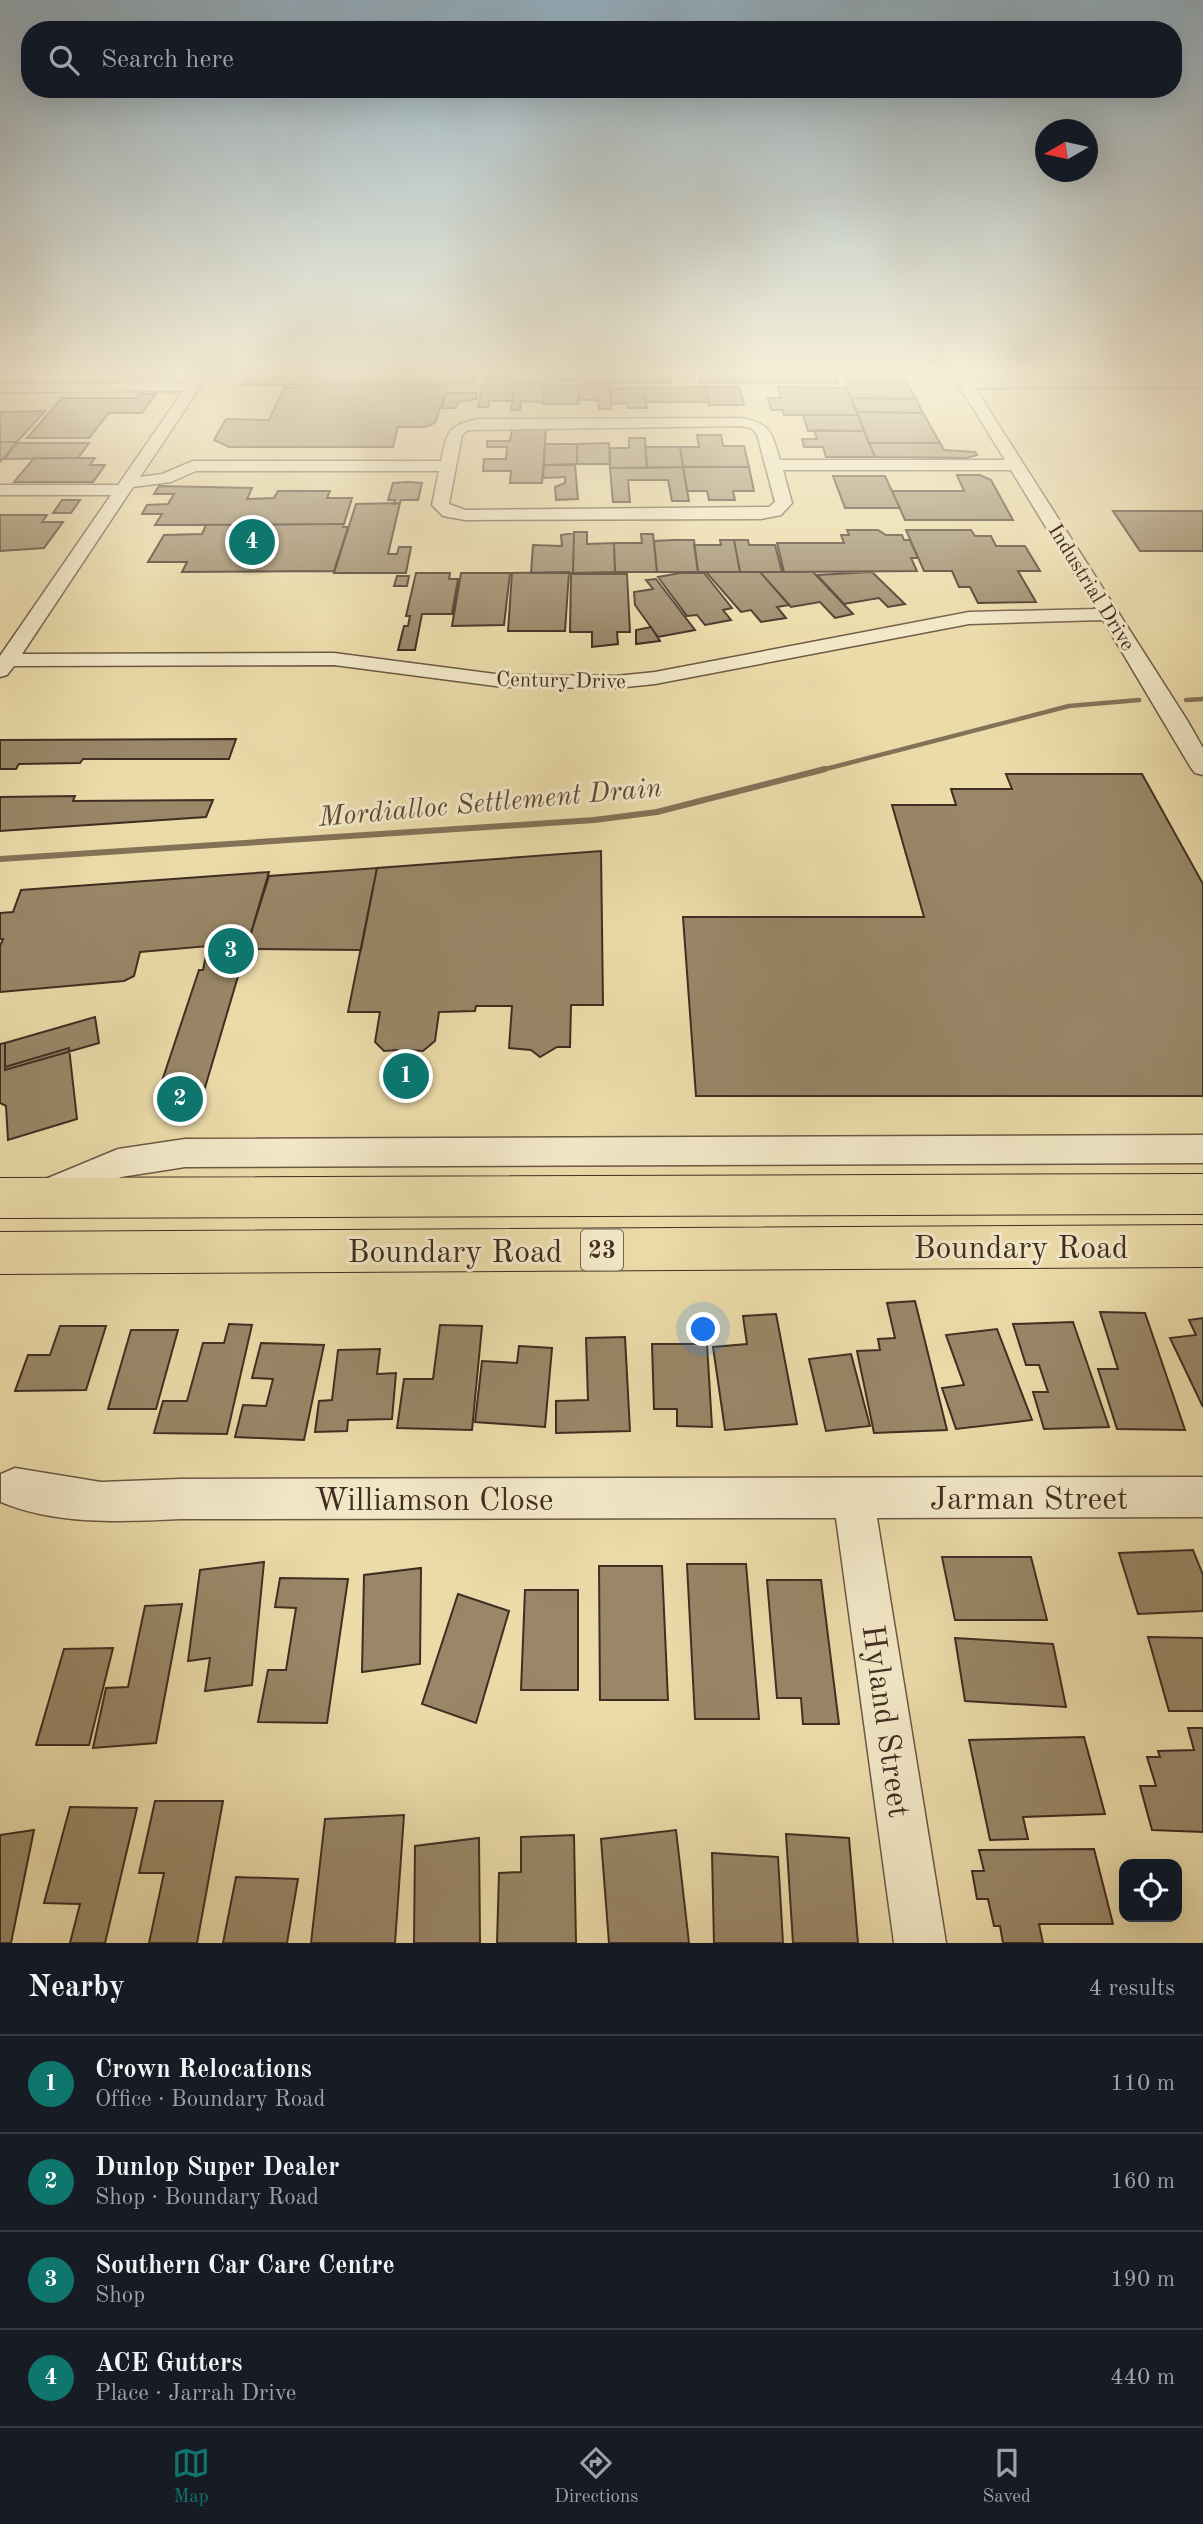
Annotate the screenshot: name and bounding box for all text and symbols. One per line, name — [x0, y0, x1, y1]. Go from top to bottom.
search box — [21, 21, 1182, 98]
icon: search — [45, 41, 83, 79]
text: Search here — [101, 47, 234, 73]
north arrow — [1035, 119, 1098, 182]
pin: 4 — [229, 516, 275, 568]
street label: Industrial Drive — [1043, 521, 1138, 655]
street label: Century Drive — [496, 670, 626, 693]
water label: Mordialloc Settlement Drain — [316, 775, 663, 833]
pin: 3 — [208, 925, 254, 977]
pin: 1 — [383, 1050, 429, 1102]
pin: 2 — [157, 1073, 203, 1125]
road number: 23 — [581, 1230, 623, 1270]
street label: Boundary Road — [913, 1234, 1129, 1266]
street label: Boundary Road — [347, 1238, 563, 1270]
your location — [686, 1312, 720, 1346]
street label: Jarman Street — [930, 1485, 1128, 1517]
street label: Williamson Close — [314, 1486, 554, 1518]
street label: Hyland Street — [855, 1623, 913, 1820]
map controls — [1119, 1859, 1182, 1922]
button: locate — [1119, 1859, 1182, 1922]
text: Nearby — [28, 1973, 125, 2003]
text: 4 results — [1089, 1977, 1175, 2000]
text: Crown Relocations — [95, 2057, 312, 2083]
text: 1 — [44, 2072, 58, 2095]
text: 110 m — [1110, 2072, 1175, 2095]
text: Office · Boundary Road — [95, 2088, 325, 2111]
text: Dunlop Super Dealer — [95, 2155, 340, 2181]
text: 2 — [44, 2170, 58, 2193]
text: 160 m — [1110, 2170, 1175, 2193]
text: Shop · Boundary Road — [95, 2186, 319, 2209]
text: Southern Car Care Centre — [95, 2253, 395, 2279]
text: 3 — [44, 2268, 58, 2291]
text: 190 m — [1110, 2268, 1175, 2291]
text: Shop — [95, 2284, 145, 2307]
text: ACE Gutters — [95, 2351, 242, 2377]
text: 4 — [44, 2366, 58, 2389]
text: 440 m — [1110, 2366, 1175, 2389]
text: Place · Jarrah Drive — [95, 2382, 296, 2405]
tab: Map — [172, 2444, 210, 2509]
tab: Directions — [554, 2444, 639, 2509]
tab: Saved — [983, 2444, 1031, 2509]

